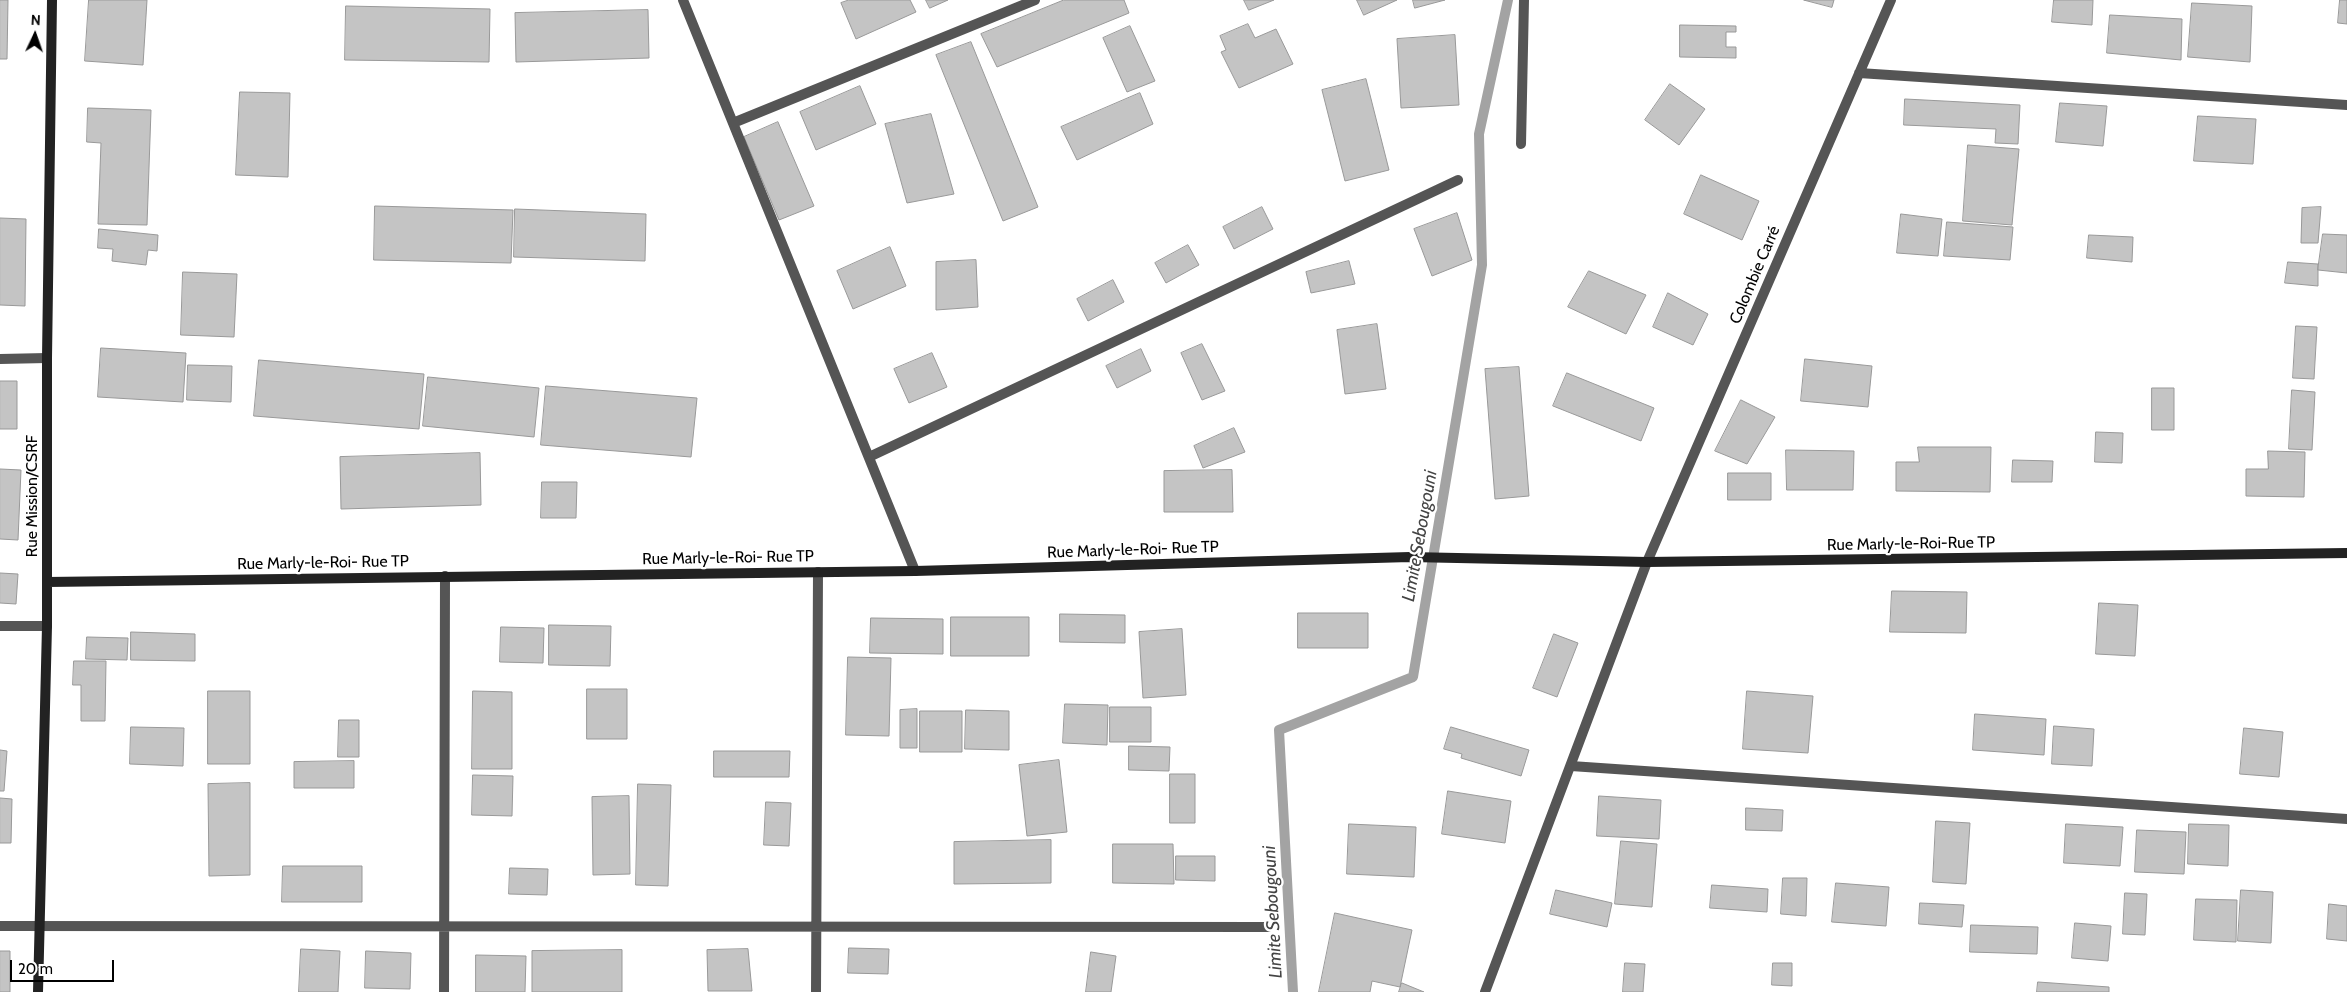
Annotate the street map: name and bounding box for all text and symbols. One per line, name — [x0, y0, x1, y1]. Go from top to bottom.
north arrow — [10, 10, 60, 60]
text: N — [30, 11, 41, 29]
street label: Colombie Carré — [1726, 223, 1784, 327]
street label: Rue Mission/CSRF — [22, 435, 42, 557]
water label: Limite Sebougouni — [1398, 469, 1442, 603]
street label: Rue Marly-le-Roi-Rue TP — [1827, 533, 1995, 555]
street label: Rue Marly-le-Roi- Rue TP — [1047, 537, 1219, 563]
street label: Rue Marly-le-Roi- Rue TP — [642, 547, 814, 569]
street label: Rue Marly-le-Roi- Rue TP — [237, 552, 409, 574]
water label: Limite Sebougouni — [1259, 845, 1287, 979]
scale bar — [12, 950, 116, 982]
text: 20 m — [18, 960, 53, 978]

